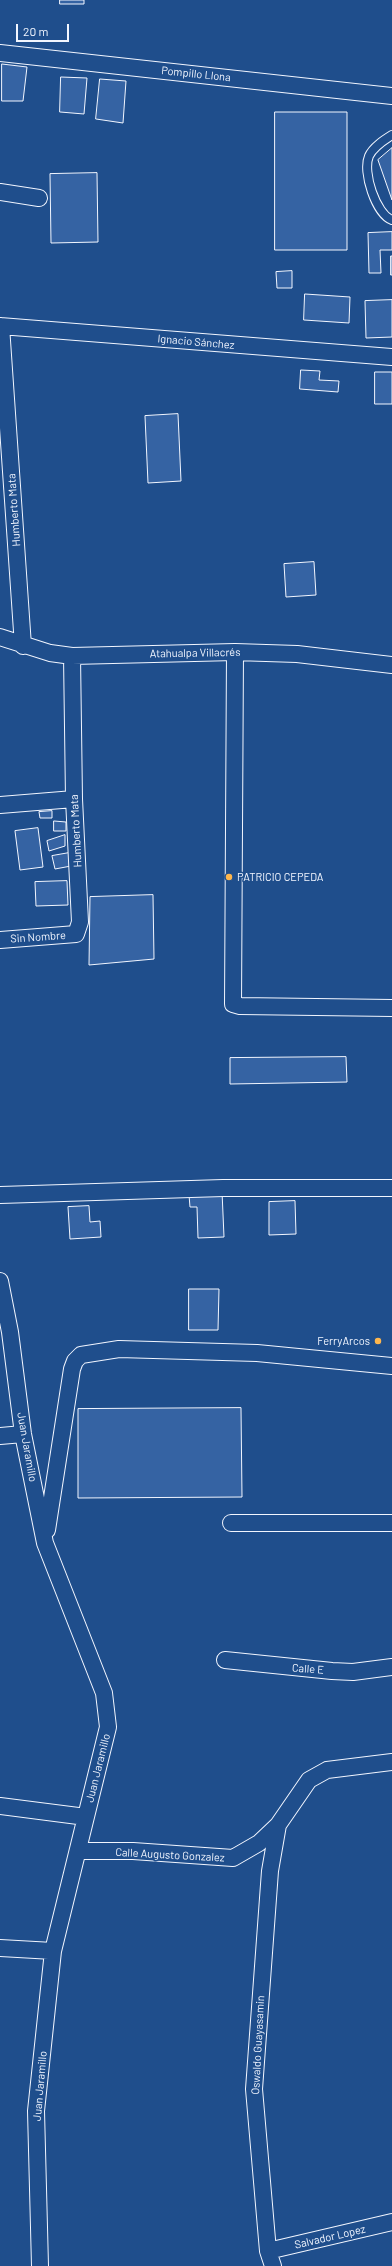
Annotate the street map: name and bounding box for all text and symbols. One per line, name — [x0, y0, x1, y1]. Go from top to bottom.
scale bar — [18, 16, 71, 42]
text: 20 m — [23, 24, 49, 38]
street label: Pompillo Llona — [161, 64, 231, 84]
street label: Ignacio Sánchez — [157, 332, 235, 352]
street label: Humberto Mata — [5, 473, 23, 547]
street label: Atahualpa Villacrés — [150, 646, 240, 660]
street label: Humberto Mata — [67, 794, 85, 868]
place label: PATRICIO CEPEDA — [237, 870, 323, 884]
marker: PATRICIO CEPEDA — [224, 872, 234, 882]
street label: Sin Nombre — [10, 928, 66, 946]
place label: FerryArcos — [317, 1334, 370, 1348]
marker: FerryArcos — [373, 1336, 383, 1346]
street label: Juan Jaramillo — [14, 1411, 40, 1483]
street label: Calle E — [292, 1661, 324, 1677]
street label: Juan Jaramillo — [83, 1732, 113, 1804]
street label: Calle Augusto Gonzalez — [115, 1846, 225, 1864]
street label: Oswaldo Guayasamin — [249, 1995, 267, 2095]
street label: Juan Jaramillo — [30, 2050, 50, 2122]
street label: Salvador Lopez — [293, 2222, 367, 2252]

